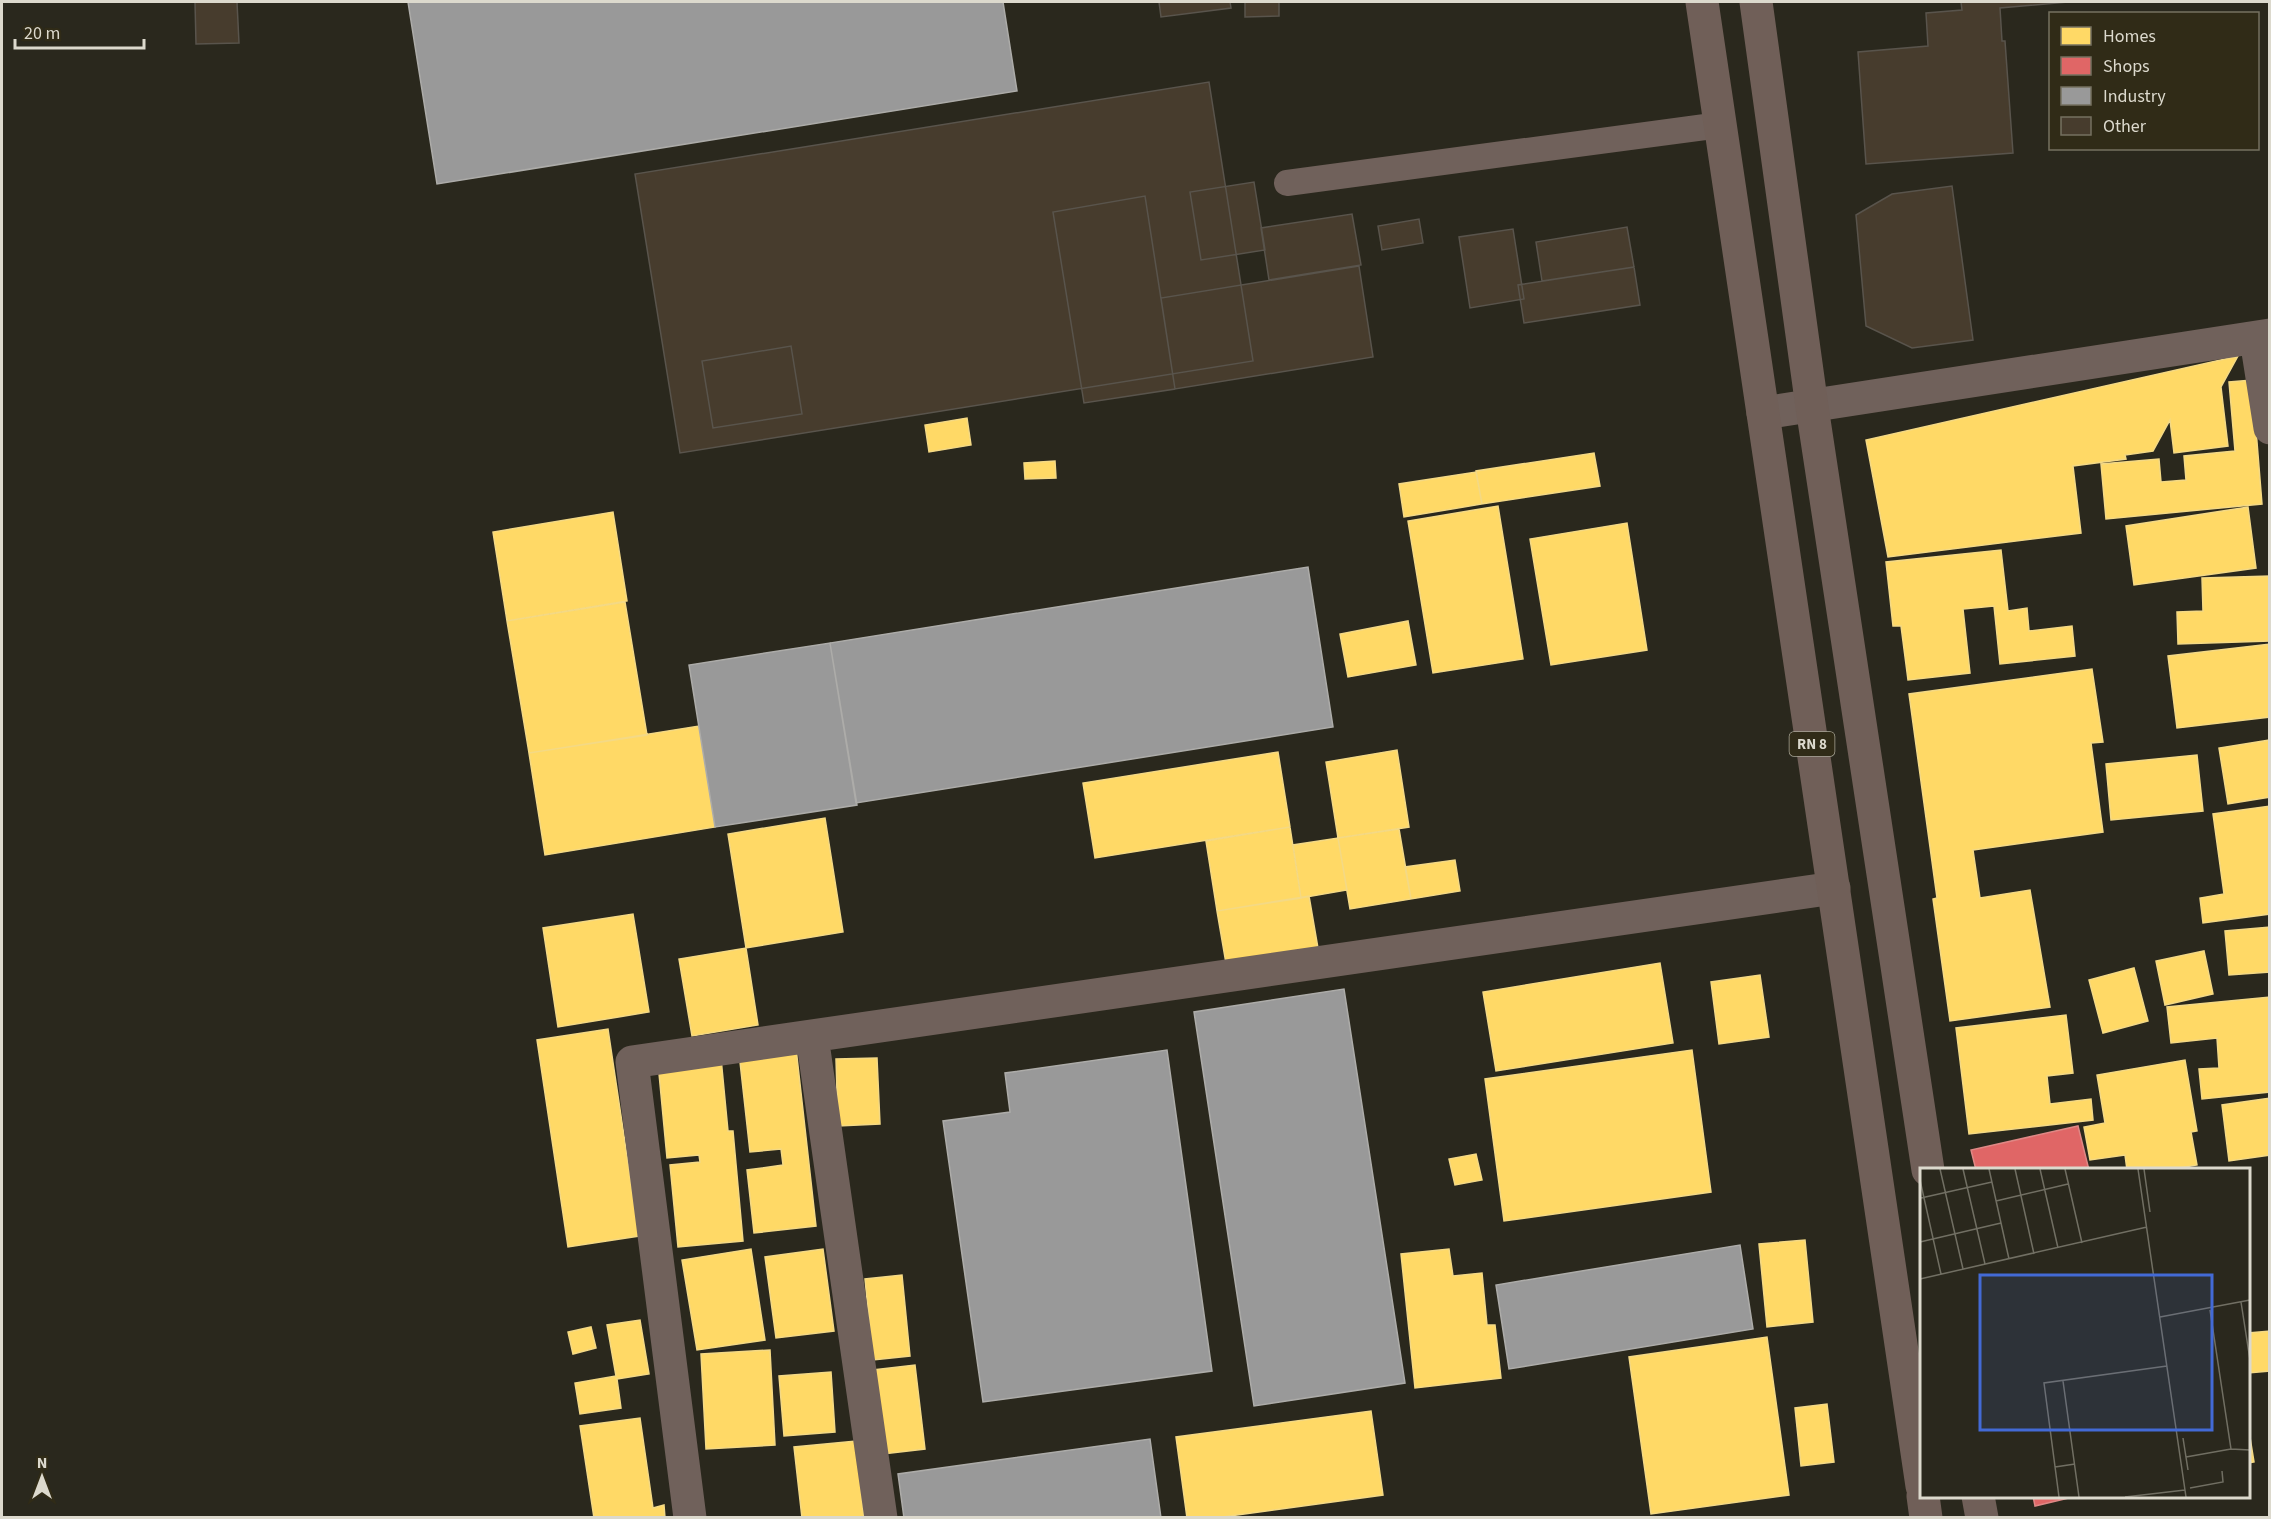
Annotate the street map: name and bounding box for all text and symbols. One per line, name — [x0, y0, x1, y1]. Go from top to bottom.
scale bar — [15, 12, 144, 50]
legend — [2049, 12, 2259, 150]
text: 20 m — [24, 21, 60, 46]
text: Homes — [2103, 24, 2156, 49]
text: Shops — [2103, 54, 2150, 79]
text: Industry — [2103, 84, 2166, 109]
text: Other — [2103, 114, 2147, 139]
road number: RN 8 — [1790, 732, 1834, 756]
inset map — [1920, 1168, 2250, 1498]
north arrow — [12, 1447, 72, 1507]
text: N — [37, 1452, 47, 1474]

